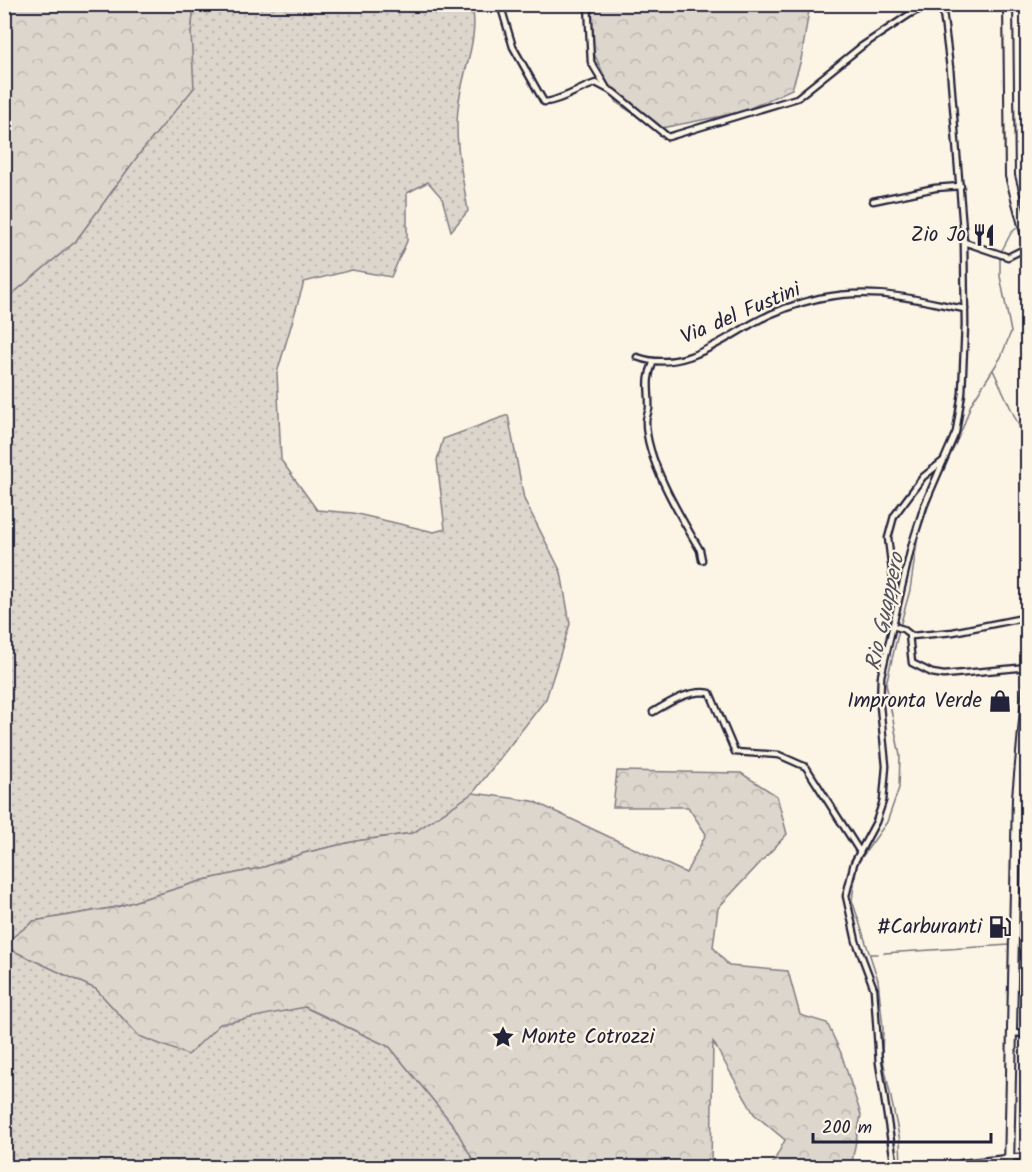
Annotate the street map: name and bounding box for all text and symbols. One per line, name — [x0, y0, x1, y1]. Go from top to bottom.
place label: Zio Jo — [911, 219, 966, 252]
restaurant icon: Zio Jo — [971, 222, 997, 248]
street label: Via del Fustini — [676, 274, 807, 354]
water label: Rio Guappero — [856, 548, 916, 674]
place label: Impronta Verde — [847, 685, 983, 718]
shop icon: Impronta Verde — [987, 688, 1013, 714]
place label: #Carburanti — [877, 911, 983, 944]
fuel station icon: #Carburanti — [987, 914, 1013, 940]
place label: Monte Cotrozzi — [521, 1021, 655, 1054]
place icon: Monte Cotrozzi — [490, 1024, 516, 1050]
scale bar — [813, 1106, 992, 1144]
text: 200 m — [822, 1114, 872, 1143]

